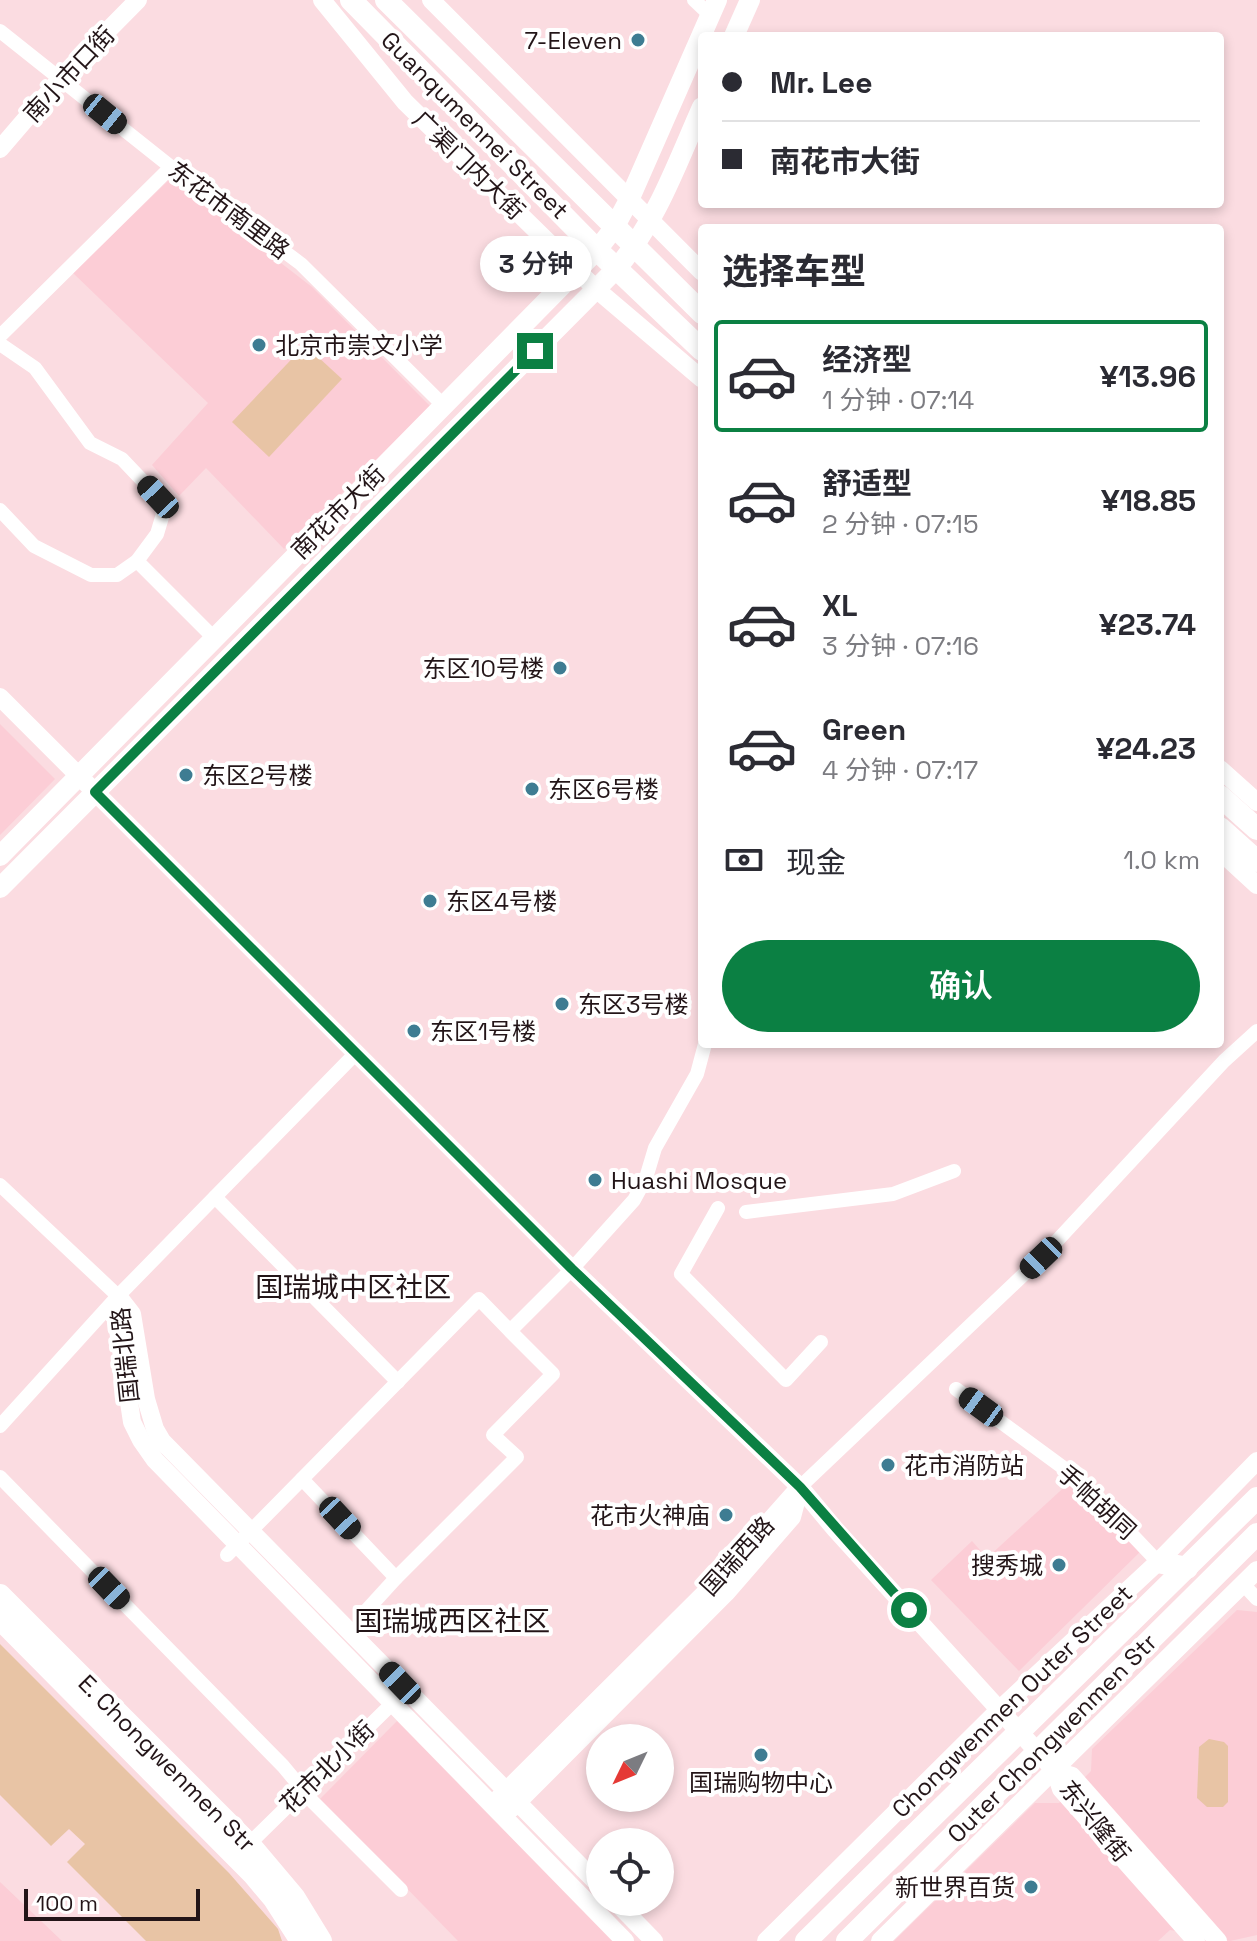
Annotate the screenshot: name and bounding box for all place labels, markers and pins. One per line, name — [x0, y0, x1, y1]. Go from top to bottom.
place label: 7-Eleven — [524, 25, 622, 56]
marker: 7-Eleven — [629, 31, 647, 49]
place label: 北京市崇文小学 — [275, 330, 443, 361]
marker: 北京市崇文小学 — [250, 336, 268, 354]
place label: 东区10号楼 — [423, 653, 544, 684]
marker: 东区10号楼 — [551, 659, 569, 677]
place label: 东区2号楼 — [202, 760, 312, 791]
marker: 东区2号楼 — [177, 766, 195, 784]
place label: 东区6号楼 — [548, 774, 659, 805]
marker: 东区6号楼 — [523, 780, 541, 798]
place label: 东区4号楼 — [446, 886, 557, 917]
marker: 东区4号楼 — [421, 892, 439, 910]
place label: 东区3号楼 — [578, 989, 689, 1020]
marker: 东区3号楼 — [553, 995, 571, 1013]
place label: 东区1号楼 — [430, 1016, 536, 1047]
marker: 东区1号楼 — [405, 1022, 423, 1040]
place label: Huashi Mosque — [611, 1165, 787, 1196]
marker: Huashi Mosque — [586, 1171, 604, 1189]
place label: 花市消防站 — [904, 1450, 1024, 1481]
marker: 花市消防站 — [879, 1456, 897, 1474]
place label: 花市火神庙 — [590, 1500, 710, 1531]
marker: 花市火神庙 — [717, 1506, 735, 1524]
place label: 搜秀城 — [971, 1550, 1043, 1581]
marker: 搜秀城 — [1050, 1556, 1068, 1574]
marker: 国瑞购物中心 — [752, 1746, 770, 1764]
place label: 国瑞购物中心 — [689, 1767, 833, 1798]
place label: 新世界百货 — [895, 1872, 1015, 1903]
marker: 新世界百货 — [1022, 1878, 1040, 1896]

